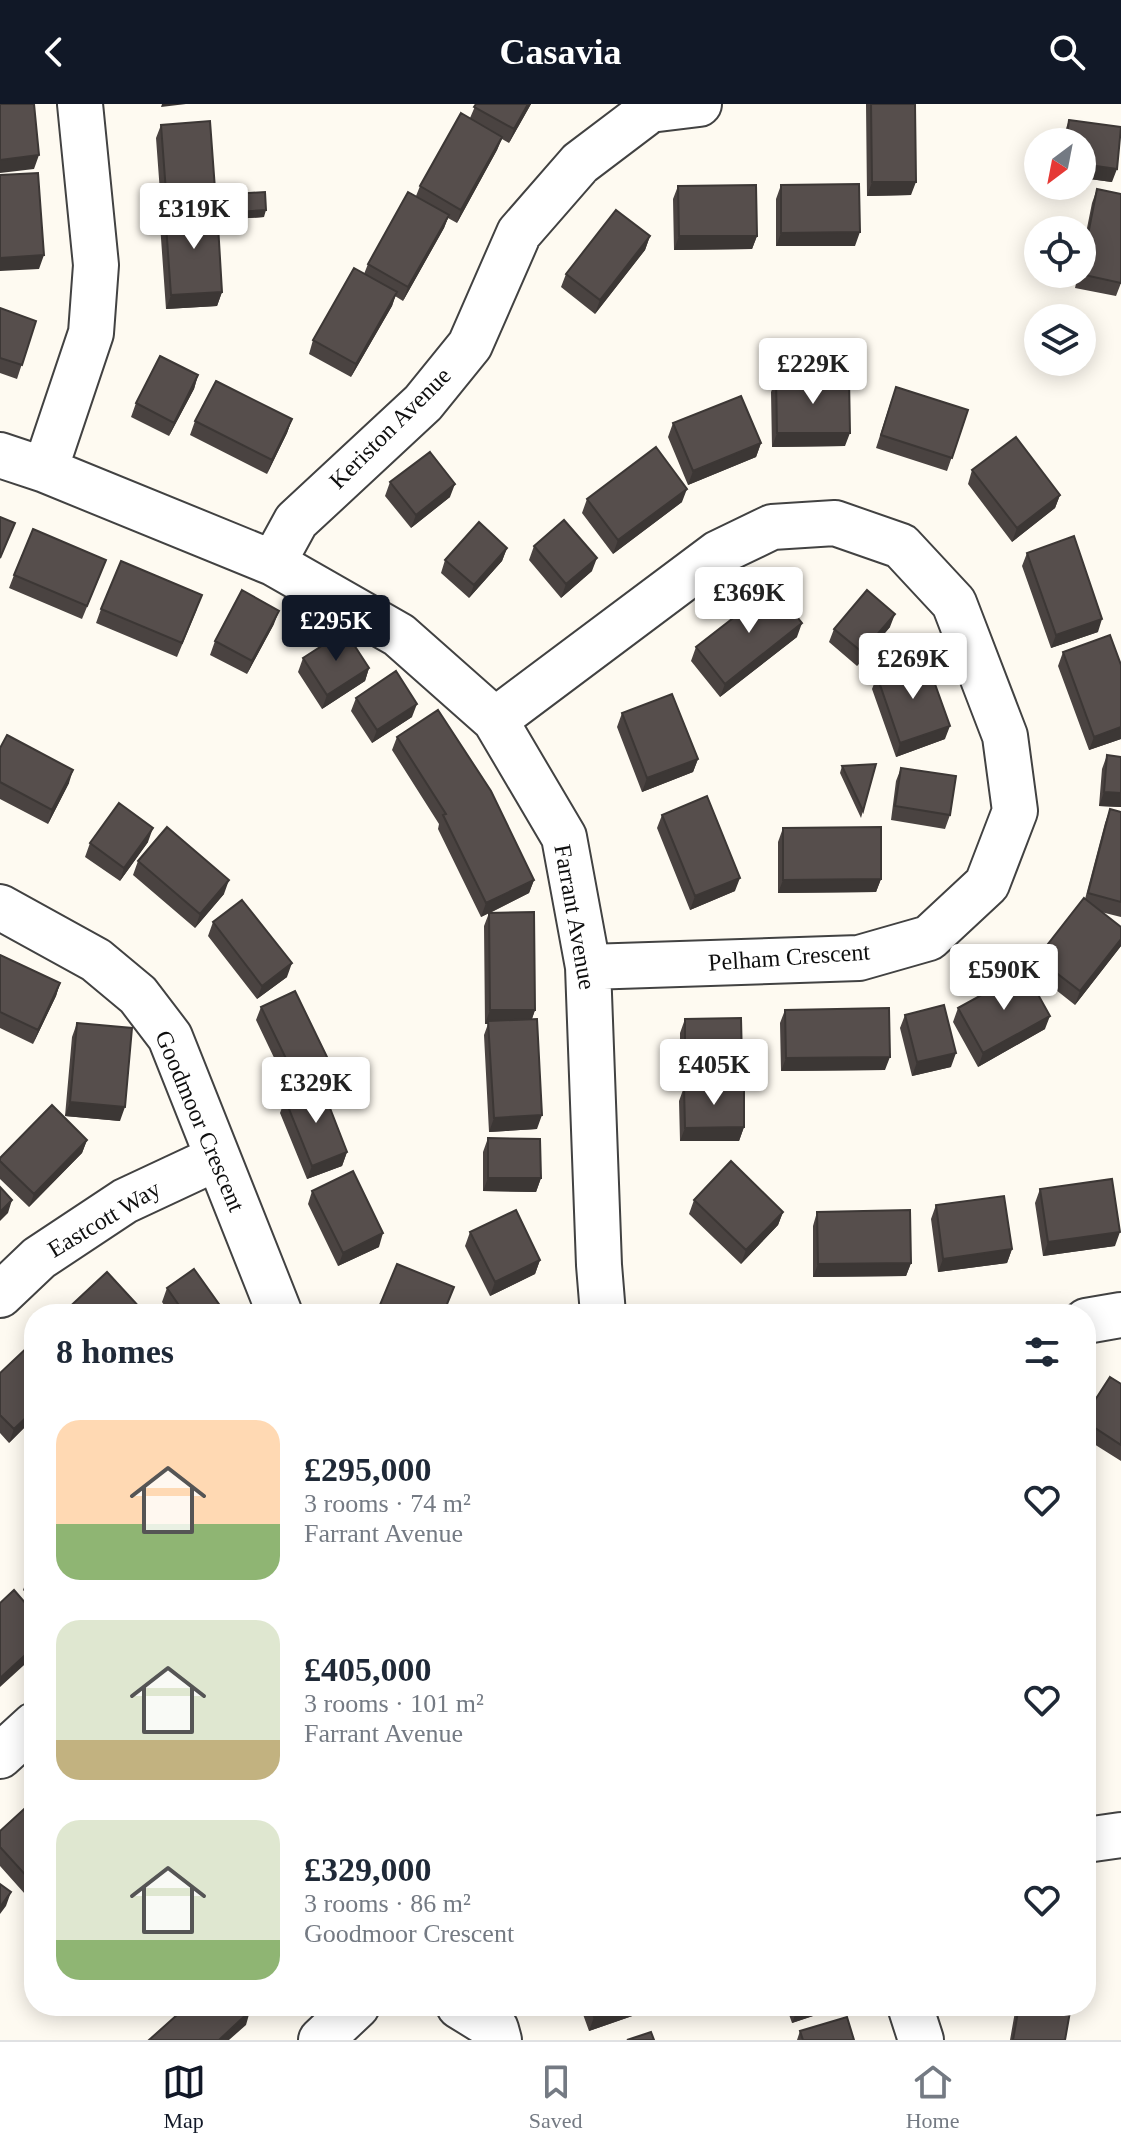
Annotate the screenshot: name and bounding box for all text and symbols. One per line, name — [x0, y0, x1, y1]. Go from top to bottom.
icon: back — [32, 30, 76, 74]
icon: search — [1045, 30, 1089, 74]
text: Casavia — [499, 32, 622, 72]
north arrow — [1024, 128, 1096, 200]
map controls — [1024, 128, 1096, 376]
pin: £319K — [138, 183, 250, 251]
text: £319K — [158, 194, 230, 223]
button: locate — [1024, 216, 1096, 288]
button: layers — [1024, 304, 1096, 376]
pin: £229K — [757, 338, 869, 406]
text: £229K — [777, 349, 849, 378]
street label: Keriston Avenue — [324, 362, 456, 494]
pin: £369K — [693, 567, 805, 635]
text: £369K — [713, 578, 785, 607]
pin: £295K — [280, 595, 392, 663]
text: £295K — [300, 606, 372, 635]
pin: £269K — [857, 633, 969, 701]
text: £269K — [877, 644, 949, 673]
street label: Farrant Avenue — [549, 842, 601, 992]
street label: Pelham Crescent — [707, 938, 871, 976]
pin: £590K — [948, 944, 1060, 1012]
text: £590K — [968, 955, 1040, 984]
street label: Goodmoor Crescent — [150, 1027, 250, 1216]
pin: £405K — [658, 1039, 770, 1107]
text: £405K — [678, 1050, 750, 1079]
pin: £329K — [260, 1057, 372, 1125]
text: £329K — [280, 1068, 352, 1097]
street label: Eastcott Way — [43, 1175, 165, 1263]
icon: filters — [1020, 1330, 1064, 1374]
text: 8 homes — [56, 1333, 174, 1370]
text: £295,000 — [304, 1451, 432, 1488]
icon: home — [120, 1452, 216, 1548]
icon: heart — [1020, 1478, 1064, 1522]
text: 3 rooms · 74 m² — [304, 1489, 471, 1518]
text: Farrant Avenue — [304, 1519, 463, 1548]
text: £405,000 — [304, 1651, 432, 1688]
icon: home — [120, 1652, 216, 1748]
icon: heart — [1020, 1678, 1064, 1722]
text: 3 rooms · 101 m² — [304, 1689, 484, 1718]
text: Farrant Avenue — [304, 1719, 463, 1748]
text: £329,000 — [304, 1851, 432, 1888]
icon: home — [120, 1852, 216, 1948]
icon: heart — [1020, 1878, 1064, 1922]
text: 3 rooms · 86 m² — [304, 1889, 471, 1918]
text: Goodmoor Crescent — [304, 1919, 514, 1948]
tab: Map — [162, 2060, 206, 2134]
tab: Saved — [529, 2060, 583, 2134]
tab: Home — [906, 2060, 959, 2134]

